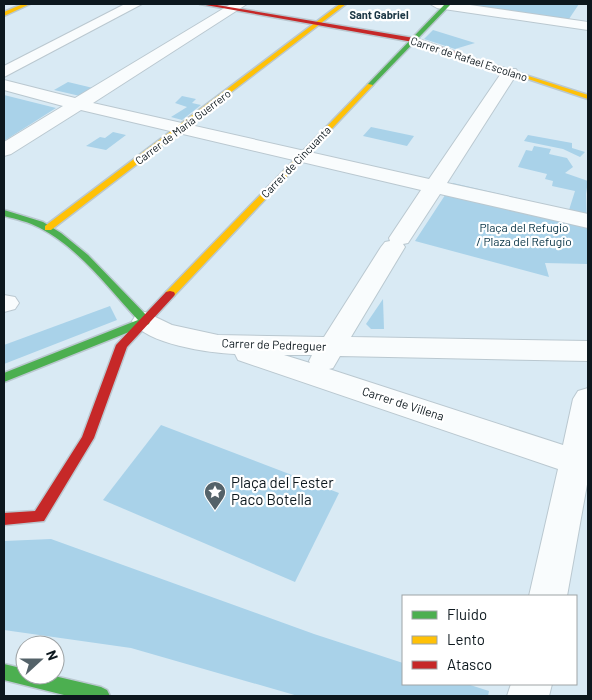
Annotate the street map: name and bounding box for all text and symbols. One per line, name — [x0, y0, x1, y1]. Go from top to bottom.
district label: Sant Gabriel — [349, 8, 409, 21]
street label: Carrer de Rafael Escolano — [409, 33, 529, 84]
street label: Carrer de María Guerrero — [132, 86, 233, 167]
street label: Carrer de Cincuanta — [258, 123, 333, 200]
park label: Plaça del Refugio / Plaza del Refugio — [476, 220, 572, 248]
street label: Carrer de Pedreguer — [221, 335, 327, 353]
street label: Carrer de Villena — [361, 383, 446, 423]
place label: Plaça del Fester Paco Botella — [231, 473, 334, 508]
place icon: Plaça del Fester Paco Botella — [203, 480, 227, 511]
legend — [402, 595, 577, 685]
text: Fluido — [447, 605, 487, 623]
text: Lento — [447, 630, 485, 648]
north arrow — [15, 635, 65, 685]
text: N — [43, 648, 62, 663]
text: Atasco — [447, 655, 492, 673]

